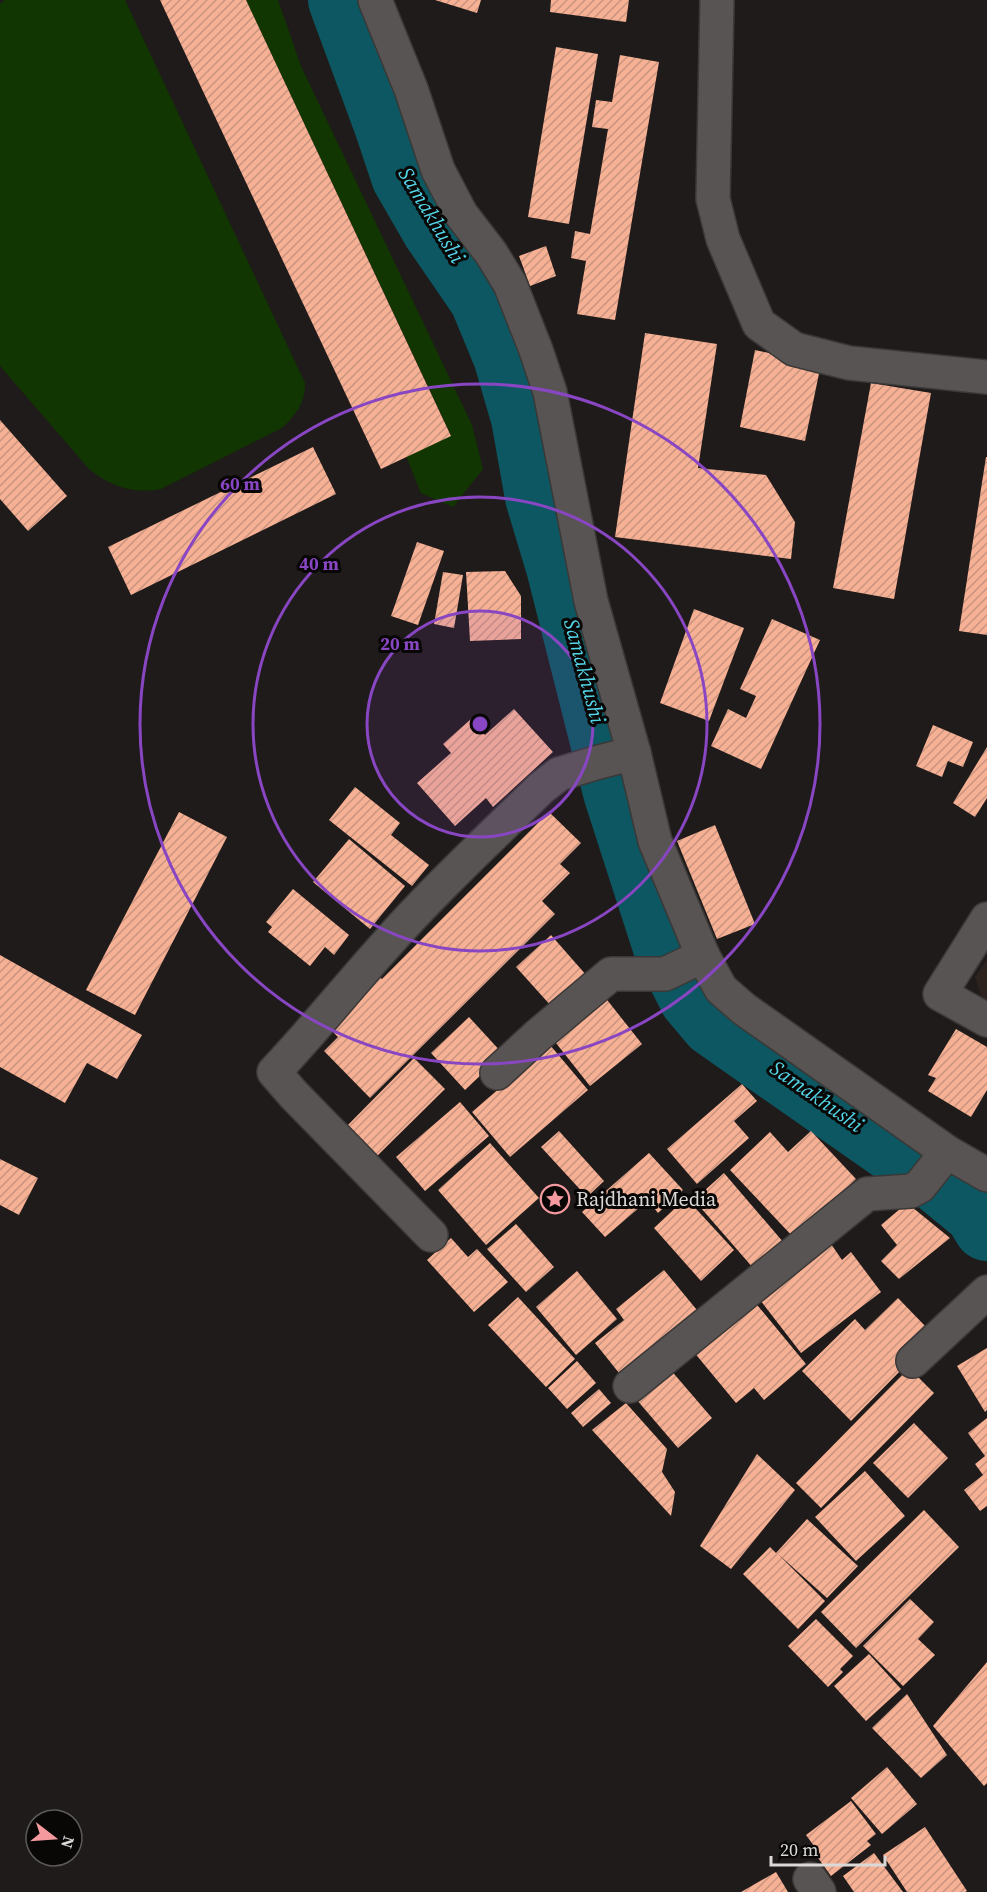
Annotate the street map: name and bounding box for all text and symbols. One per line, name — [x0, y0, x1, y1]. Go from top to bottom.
water label: Samakhushi — [392, 161, 472, 269]
text: 60 m — [220, 471, 260, 496]
text: 40 m — [299, 551, 339, 576]
water label: Samakhushi — [557, 615, 613, 727]
text: 20 m — [380, 631, 420, 656]
centre of rings — [470, 714, 490, 734]
water label: Samakhushi — [765, 1053, 870, 1139]
place icon: Rajdhani Media — [539, 1183, 571, 1215]
place label: Rajdhani Media — [576, 1185, 717, 1213]
north arrow — [24, 1808, 84, 1868]
scale bar — [771, 1829, 885, 1867]
text: N — [56, 1834, 81, 1852]
text: 20 m — [780, 1837, 818, 1862]

